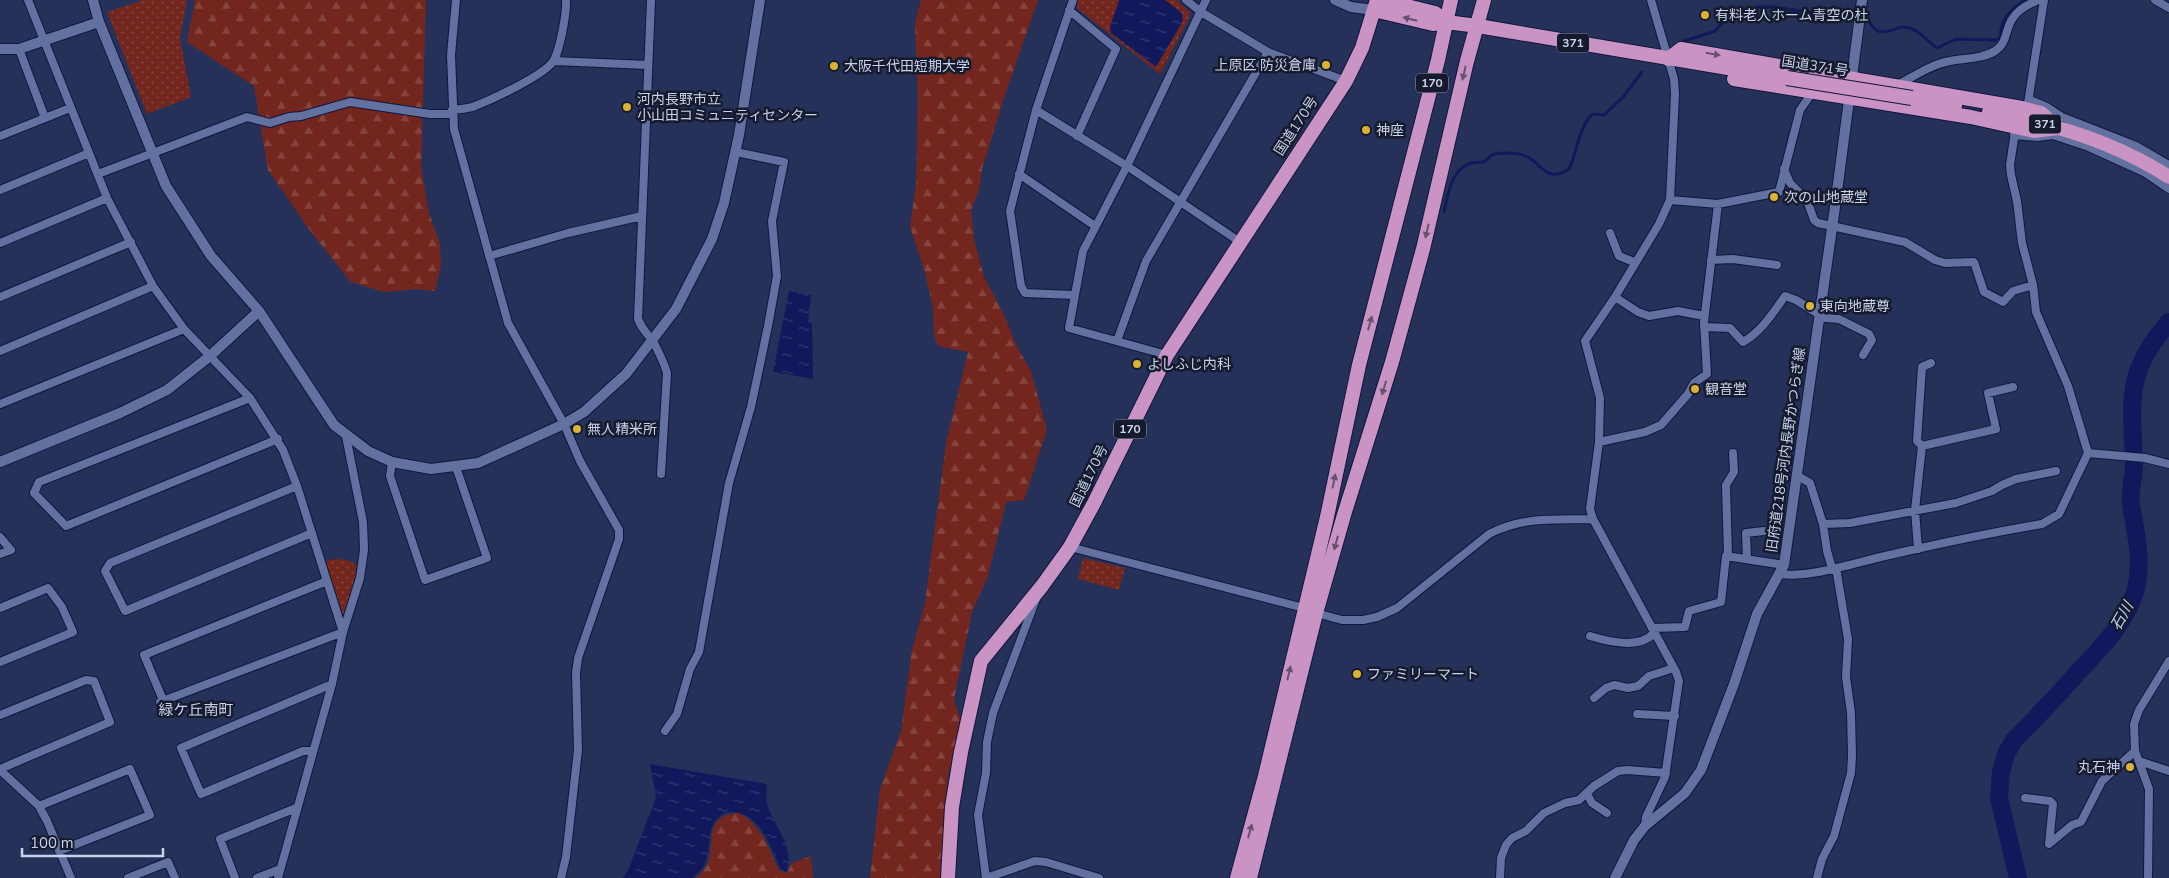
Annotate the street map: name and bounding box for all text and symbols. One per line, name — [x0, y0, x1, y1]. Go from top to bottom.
place label: 有料老人ホーム青空の杜 — [1715, 6, 1869, 25]
marker: 有料老人ホーム青空の杜 — [1699, 9, 1711, 21]
one-way arrow — [1402, 15, 1417, 23]
road number: 371 — [1557, 34, 1589, 52]
one-way arrow — [1705, 51, 1721, 59]
street label: 国道371号 — [1780, 51, 1850, 81]
place label: 上原区 防災倉庫 — [1214, 56, 1316, 75]
place label: 大阪千代田短期大学 — [844, 57, 970, 76]
marker: 上原区 防災倉庫 — [1320, 59, 1332, 71]
marker: 大阪千代田短期大学 — [828, 60, 840, 72]
one-way arrow — [1460, 66, 1468, 81]
road number: 170 — [1416, 74, 1448, 92]
place label: 河内長野市立 小山田コミュニティセンター — [637, 90, 818, 125]
street label: 国道170号 — [1270, 93, 1322, 159]
marker: 河内長野市立 小山田コミュニティセンター — [621, 101, 633, 113]
road number: 371 — [2029, 115, 2061, 134]
place label: 神座 — [1376, 121, 1404, 140]
marker: 神座 — [1360, 124, 1372, 136]
place label: 次の山地蔵堂 — [1784, 188, 1868, 207]
marker: 次の山地蔵堂 — [1768, 191, 1780, 203]
one-way arrow — [1423, 224, 1431, 239]
place label: 東向地蔵尊 — [1820, 297, 1890, 316]
marker: 東向地蔵尊 — [1804, 300, 1816, 312]
one-way arrow — [1366, 315, 1374, 330]
street label: 旧府道218号河内長野かつらぎ線 — [1762, 346, 1810, 554]
place label: よしふじ内科 — [1147, 355, 1231, 374]
marker: よしふじ内科 — [1131, 358, 1143, 370]
place label: 観音堂 — [1705, 380, 1747, 399]
one-way arrow — [1380, 381, 1388, 396]
marker: 観音堂 — [1689, 383, 1701, 395]
road number: 170 — [1114, 419, 1146, 438]
place label: 無人精米所 — [587, 420, 657, 439]
marker: 無人精米所 — [571, 423, 583, 435]
street label: 国道170号 — [1066, 442, 1112, 510]
one-way arrow — [1330, 473, 1338, 489]
one-way arrow — [1332, 536, 1340, 551]
water label: 石川 — [2106, 596, 2139, 634]
place label: ファミリーマート — [1367, 665, 1479, 684]
one-way arrow — [1285, 666, 1293, 681]
marker: ファミリーマート — [1351, 668, 1363, 680]
district label: 緑ケ丘南町 — [158, 700, 234, 720]
place label: 丸石神 — [2078, 758, 2120, 777]
marker: 丸石神 — [2124, 761, 2136, 773]
one-way arrow — [1246, 823, 1254, 838]
scale bar — [22, 826, 164, 858]
text: 100 m — [30, 833, 74, 853]

